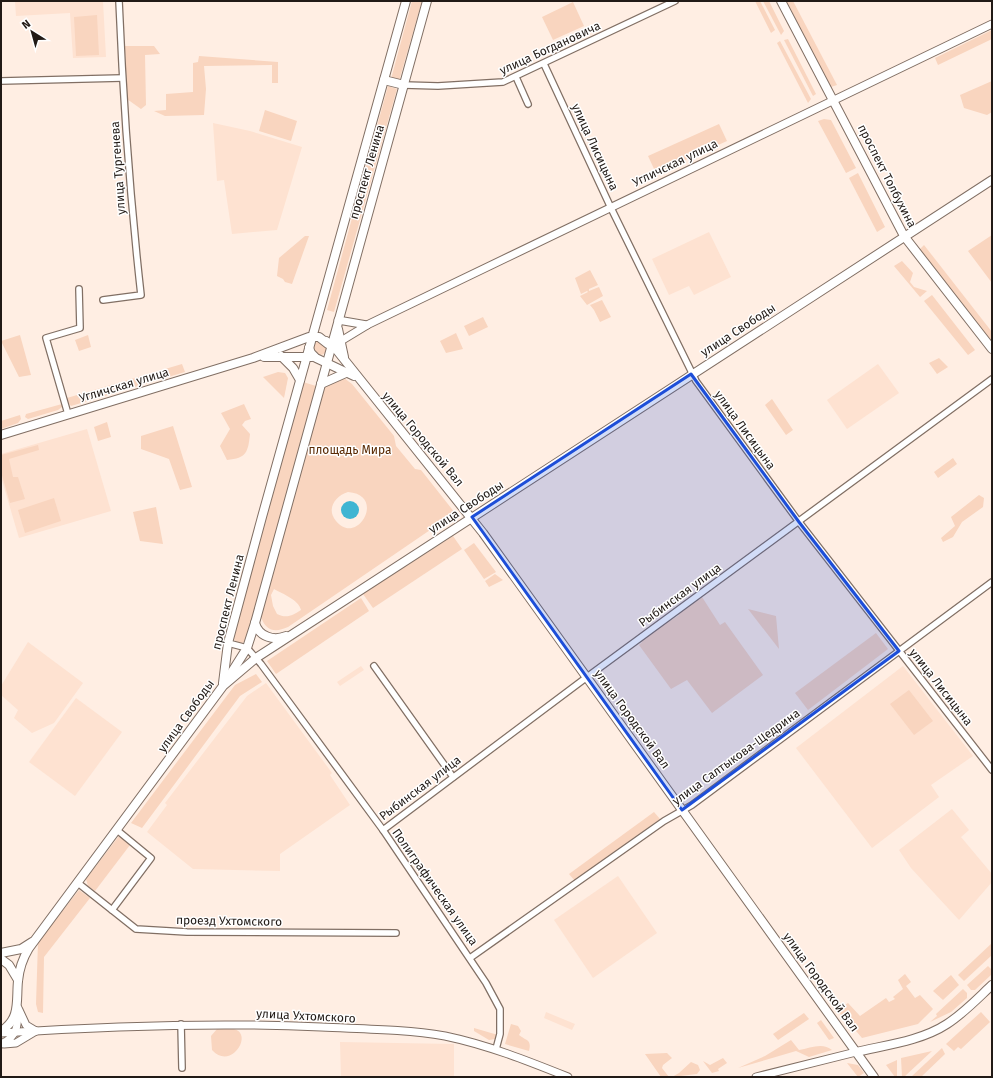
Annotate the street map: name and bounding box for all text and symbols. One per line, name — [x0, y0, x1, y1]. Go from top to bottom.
north arrow — [12, 12, 52, 52]
text: N — [19, 17, 33, 32]
street label: улица Богдановича — [497, 18, 603, 78]
street label: улица Лисицына — [569, 101, 621, 193]
street label: улица Тургенева — [108, 121, 128, 215]
street label: проспект Толбухина — [855, 122, 919, 230]
street label: проспект Ленина — [347, 123, 387, 221]
street label: Угличская улица — [630, 136, 720, 190]
street label: улица Свободы — [698, 301, 778, 359]
street label: Угличская улица — [78, 365, 170, 405]
street label: улица Лисицына — [712, 388, 778, 472]
street label: улица Городской Вал — [379, 389, 467, 489]
park label: площадь Мира — [308, 443, 392, 457]
street label: улица Свободы — [426, 478, 506, 536]
street label: проспект Ленина — [209, 553, 247, 651]
street label: Рыбинская улица — [636, 560, 724, 630]
street label: улица Лисицына — [907, 646, 975, 728]
street label: улица Городской Вал — [591, 667, 673, 771]
street label: улица Свободы — [155, 677, 217, 755]
street label: улица Салтыкова-Щедрина — [670, 706, 802, 808]
street label: Рыбинская улица — [377, 753, 463, 823]
street label: Полиграфическая улица — [389, 826, 481, 948]
street label: проезд Ухтомского — [176, 913, 282, 929]
street label: улица Городской Вал — [780, 930, 862, 1034]
street label: улица Ухтомского — [256, 1006, 356, 1026]

